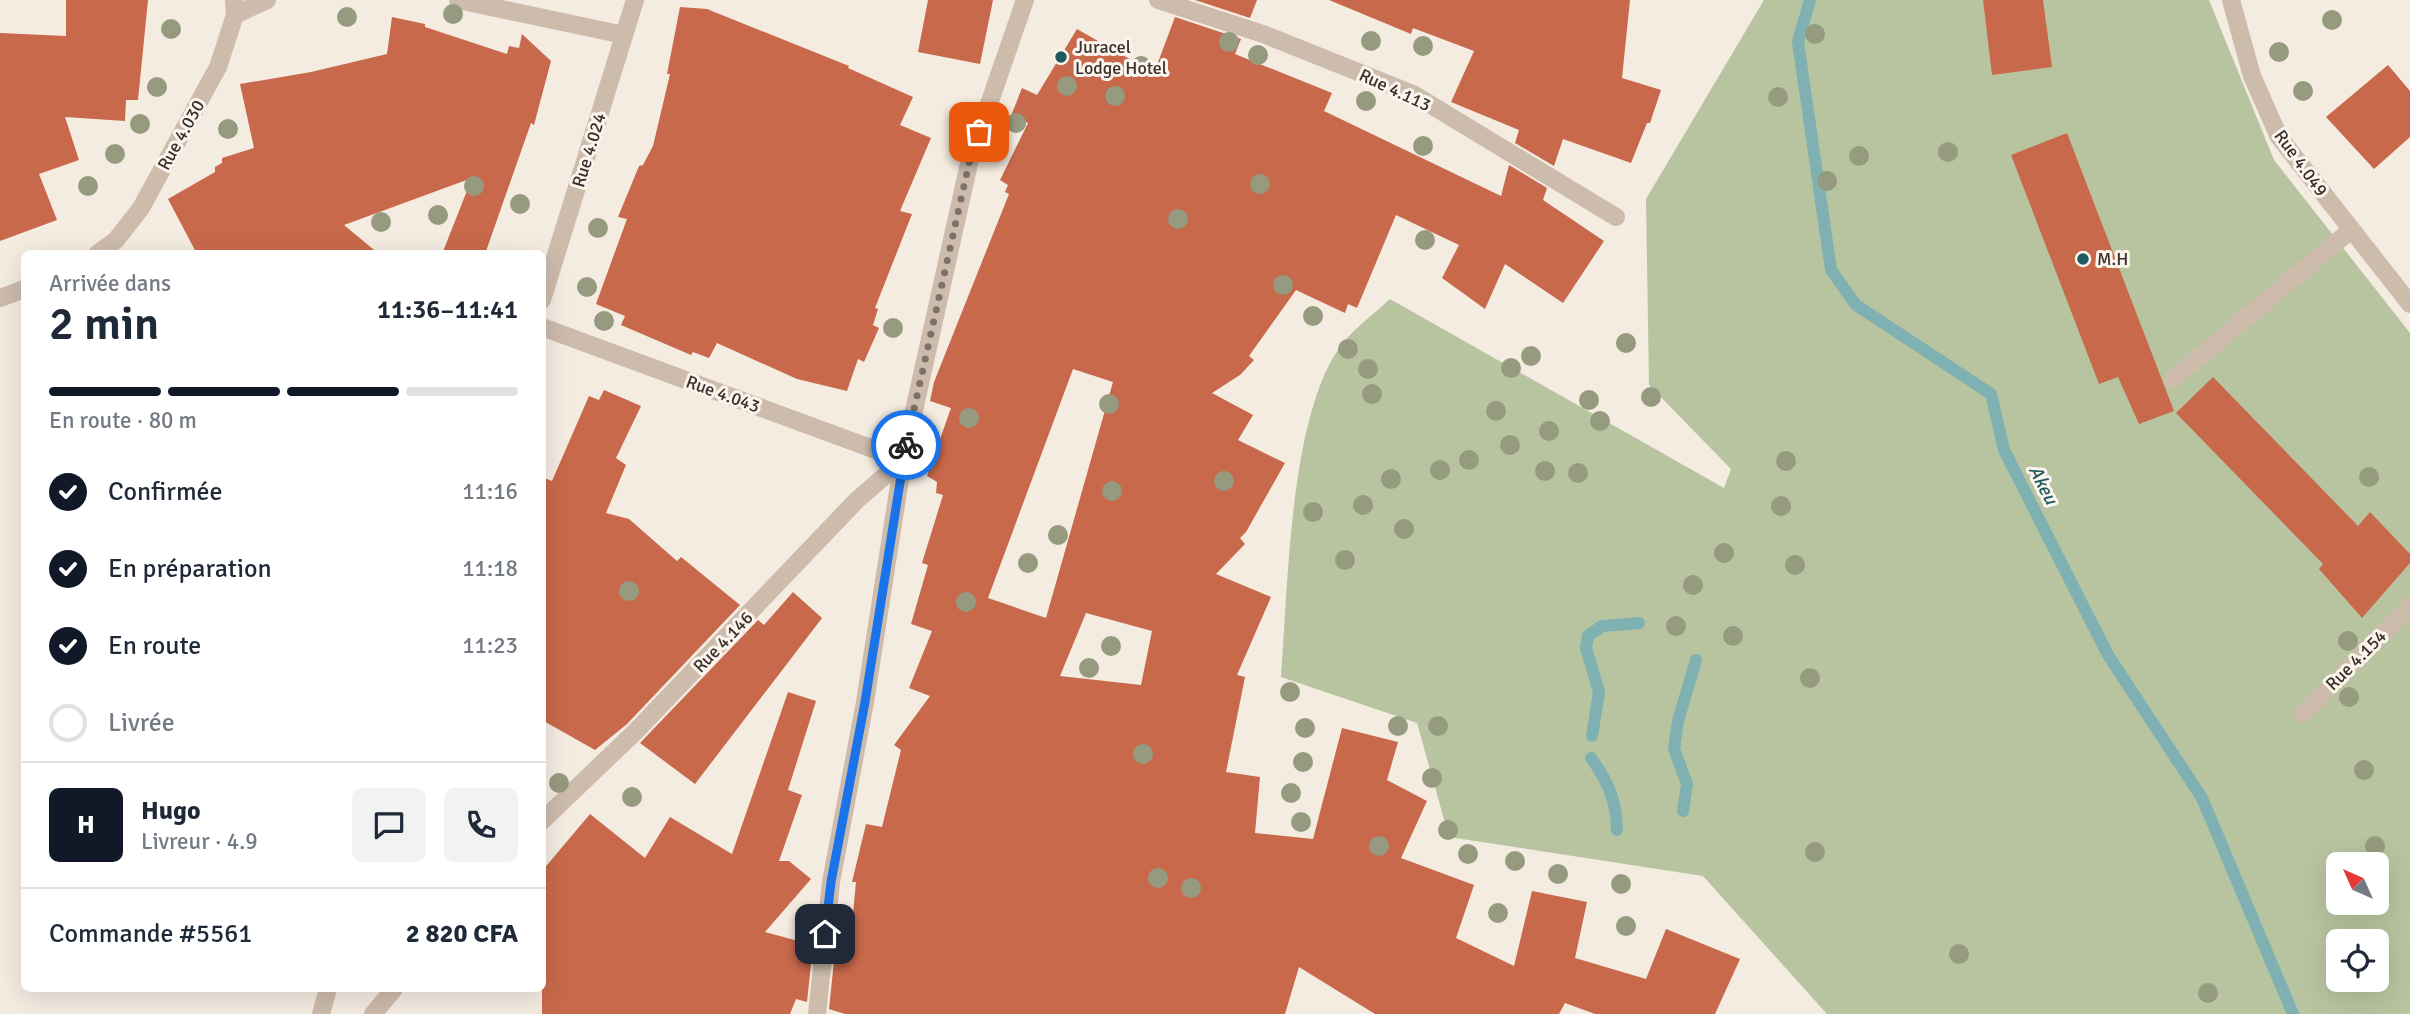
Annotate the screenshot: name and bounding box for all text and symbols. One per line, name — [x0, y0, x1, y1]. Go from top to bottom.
place label: Juracel Lodge Hotel — [1075, 36, 1167, 79]
marker: Juracel Lodge Hotel — [1053, 49, 1069, 65]
street label: Rue 4.113 — [1356, 64, 1434, 116]
street label: Rue 4.030 — [153, 96, 209, 174]
pin — [949, 102, 1009, 162]
street label: Rue 4.024 — [567, 110, 611, 190]
icon: bag — [960, 113, 998, 151]
street label: Rue 4.049 — [2270, 125, 2332, 201]
place label: M.H — [2097, 248, 2128, 270]
marker: M.H — [2075, 251, 2091, 267]
text: Arrivée dans — [49, 269, 171, 298]
text: 11:36–11:41 — [377, 294, 518, 326]
text: 2 min — [49, 296, 159, 352]
street label: Rue 4.043 — [683, 371, 763, 417]
text: En route · 80 m — [49, 406, 197, 435]
courier — [871, 410, 941, 480]
icon: bike — [887, 426, 925, 464]
water label: Akeu — [2023, 461, 2064, 510]
icon: check — [49, 473, 87, 511]
text: Confirmée — [108, 476, 223, 508]
text: 11:16 — [462, 477, 518, 506]
icon: check — [49, 550, 87, 588]
text: En préparation — [108, 553, 272, 585]
text: 11:18 — [462, 554, 518, 583]
street label: Rue 4.146 — [688, 607, 758, 677]
street label: Rue 4.154 — [2321, 625, 2391, 695]
icon: check — [49, 627, 87, 665]
text: En route — [108, 630, 201, 662]
text: 11:23 — [462, 631, 518, 660]
text: Livrée — [108, 707, 175, 739]
button: chat — [352, 788, 426, 862]
button: phone — [444, 788, 518, 862]
text: Hugo — [141, 795, 201, 827]
text: H — [77, 809, 95, 841]
text: Livreur · 4.9 — [141, 827, 258, 856]
north arrow — [2326, 852, 2389, 915]
map controls — [2326, 852, 2389, 992]
pin — [795, 904, 855, 964]
icon: home — [806, 915, 844, 953]
text: Commande #5561 — [49, 918, 252, 950]
text: 2 820 CFA — [406, 918, 518, 950]
button: locate — [2326, 929, 2389, 992]

